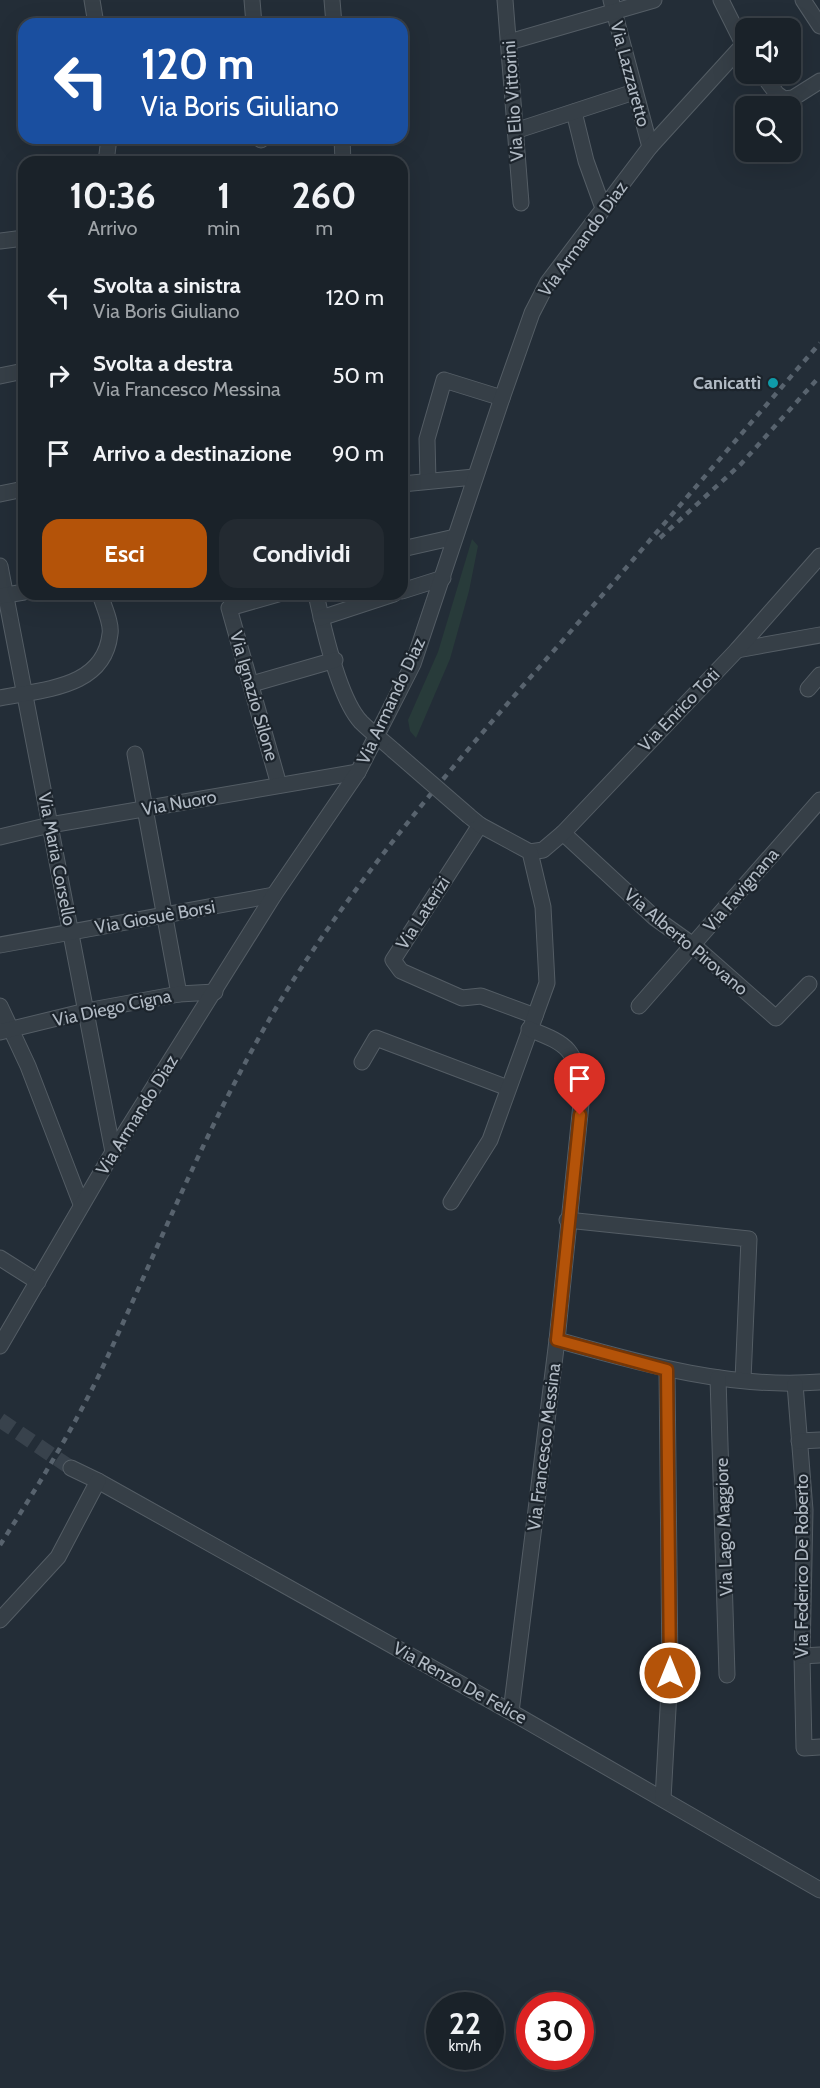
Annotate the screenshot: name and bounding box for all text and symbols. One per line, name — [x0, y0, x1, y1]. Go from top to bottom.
map controls — [735, 18, 801, 162]
button: sound — [735, 18, 801, 84]
street label: Via Lazzaretto — [605, 19, 655, 129]
text: 120 m — [141, 38, 254, 90]
street label: Via Elio Vittorini — [498, 40, 528, 162]
icon: left — [42, 42, 120, 120]
text: Via Boris Giuliano — [141, 90, 339, 123]
button: search — [735, 96, 801, 162]
text: 10:36 — [70, 173, 156, 217]
text: 1 — [217, 173, 230, 217]
text: 260 — [292, 173, 357, 217]
street label: Via Armando Diaz — [534, 177, 633, 301]
text: Arrivo — [88, 216, 138, 240]
text: min — [207, 216, 240, 240]
text: m — [315, 216, 333, 240]
text: Svolta a sinistra — [93, 272, 241, 299]
icon: left — [42, 281, 75, 314]
text: 120 m — [326, 284, 384, 311]
text: Via Boris Giuliano — [93, 299, 239, 323]
text: Svolta a destra — [93, 350, 233, 377]
icon: right — [42, 359, 75, 392]
text: 50 m — [332, 362, 384, 389]
place label: Canicattì — [693, 372, 761, 394]
marker: Canicattì — [766, 376, 780, 390]
text: Via Francesco Messina — [93, 377, 281, 401]
icon: arrive — [42, 437, 75, 470]
text: Arrivo a destinazione — [93, 440, 291, 467]
text: 90 m — [332, 440, 384, 467]
button: Esci — [42, 519, 207, 588]
button: Condividi — [219, 519, 384, 588]
street label: Via Ignazio Silone — [225, 629, 283, 763]
street label: Via Armando Diaz — [352, 634, 430, 768]
street label: Via Enrico Toti — [634, 664, 724, 756]
street label: Via Nuoro — [140, 786, 218, 820]
street label: Via Maria Corsello — [33, 791, 81, 927]
street label: Via Favignana — [699, 843, 784, 936]
street label: Via Laterizi — [391, 872, 455, 954]
street label: Via Alberto Pirovano — [620, 884, 752, 1000]
street label: Via Giosuè Borsi — [93, 896, 217, 938]
street label: Via Diego Cigna — [51, 985, 173, 1031]
street label: Via Armando Diaz — [91, 1050, 183, 1179]
pin — [554, 1053, 605, 1115]
icon: arrive — [563, 1062, 596, 1095]
street label: Via Francesco Messina — [523, 1361, 565, 1532]
street label: Via Lago Maggiore — [711, 1457, 737, 1597]
street label: Via Federico De Roberto — [791, 1474, 813, 1658]
street label: Via Renzo De Felice — [389, 1637, 531, 1729]
position arrow — [638, 1641, 702, 1705]
speed limit sign: 30 — [516, 1992, 594, 2070]
text: 22 — [449, 2005, 481, 2042]
text: km/h — [449, 2037, 481, 2055]

